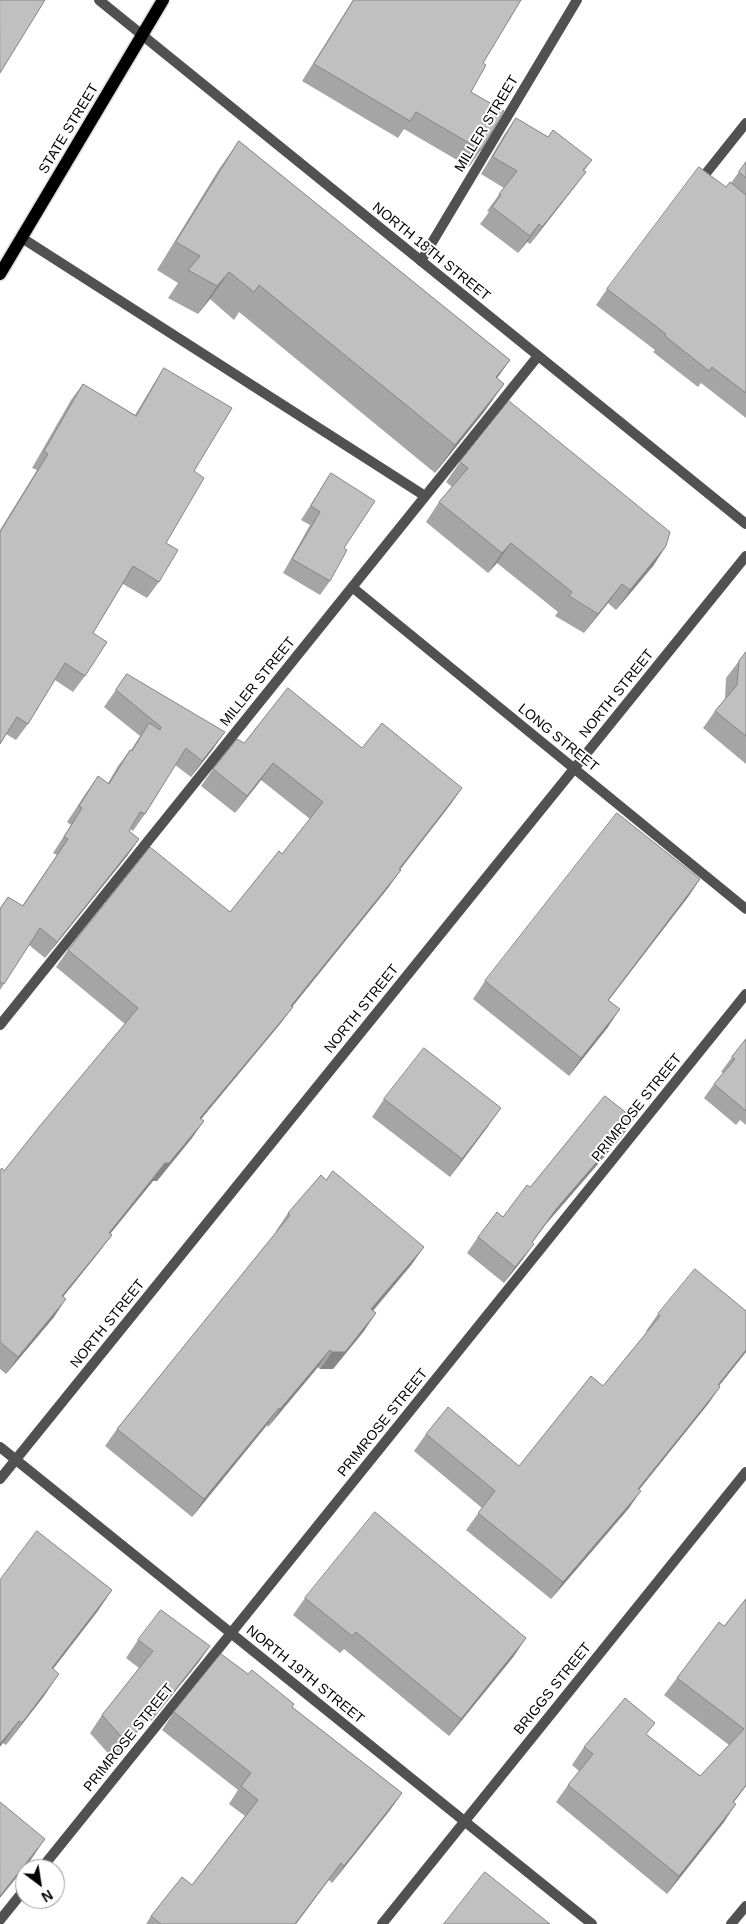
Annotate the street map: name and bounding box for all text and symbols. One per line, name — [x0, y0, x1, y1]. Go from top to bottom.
street label: MILLER STREET — [452, 73, 522, 175]
street label: STATE STREET — [35, 81, 103, 177]
street label: NORTH 18TH STREET — [369, 199, 493, 305]
street label: MILLER STREET — [217, 634, 299, 730]
street label: NORTH STREET — [576, 647, 658, 741]
street label: LONG STREET — [514, 700, 602, 776]
street label: NORTH STREET — [321, 962, 403, 1056]
street label: PRIMROSE STREET — [588, 1051, 686, 1165]
street label: NORTH STREET — [67, 1277, 149, 1371]
street label: PRIMROSE STREET — [334, 1366, 432, 1480]
street label: NORTH 19TH STREET — [243, 1622, 367, 1728]
street label: BRIGGS STREET — [511, 1640, 595, 1738]
street label: PRIMROSE STREET — [80, 1681, 178, 1795]
north arrow — [15, 1859, 65, 1909]
text: N — [39, 1887, 56, 1905]

